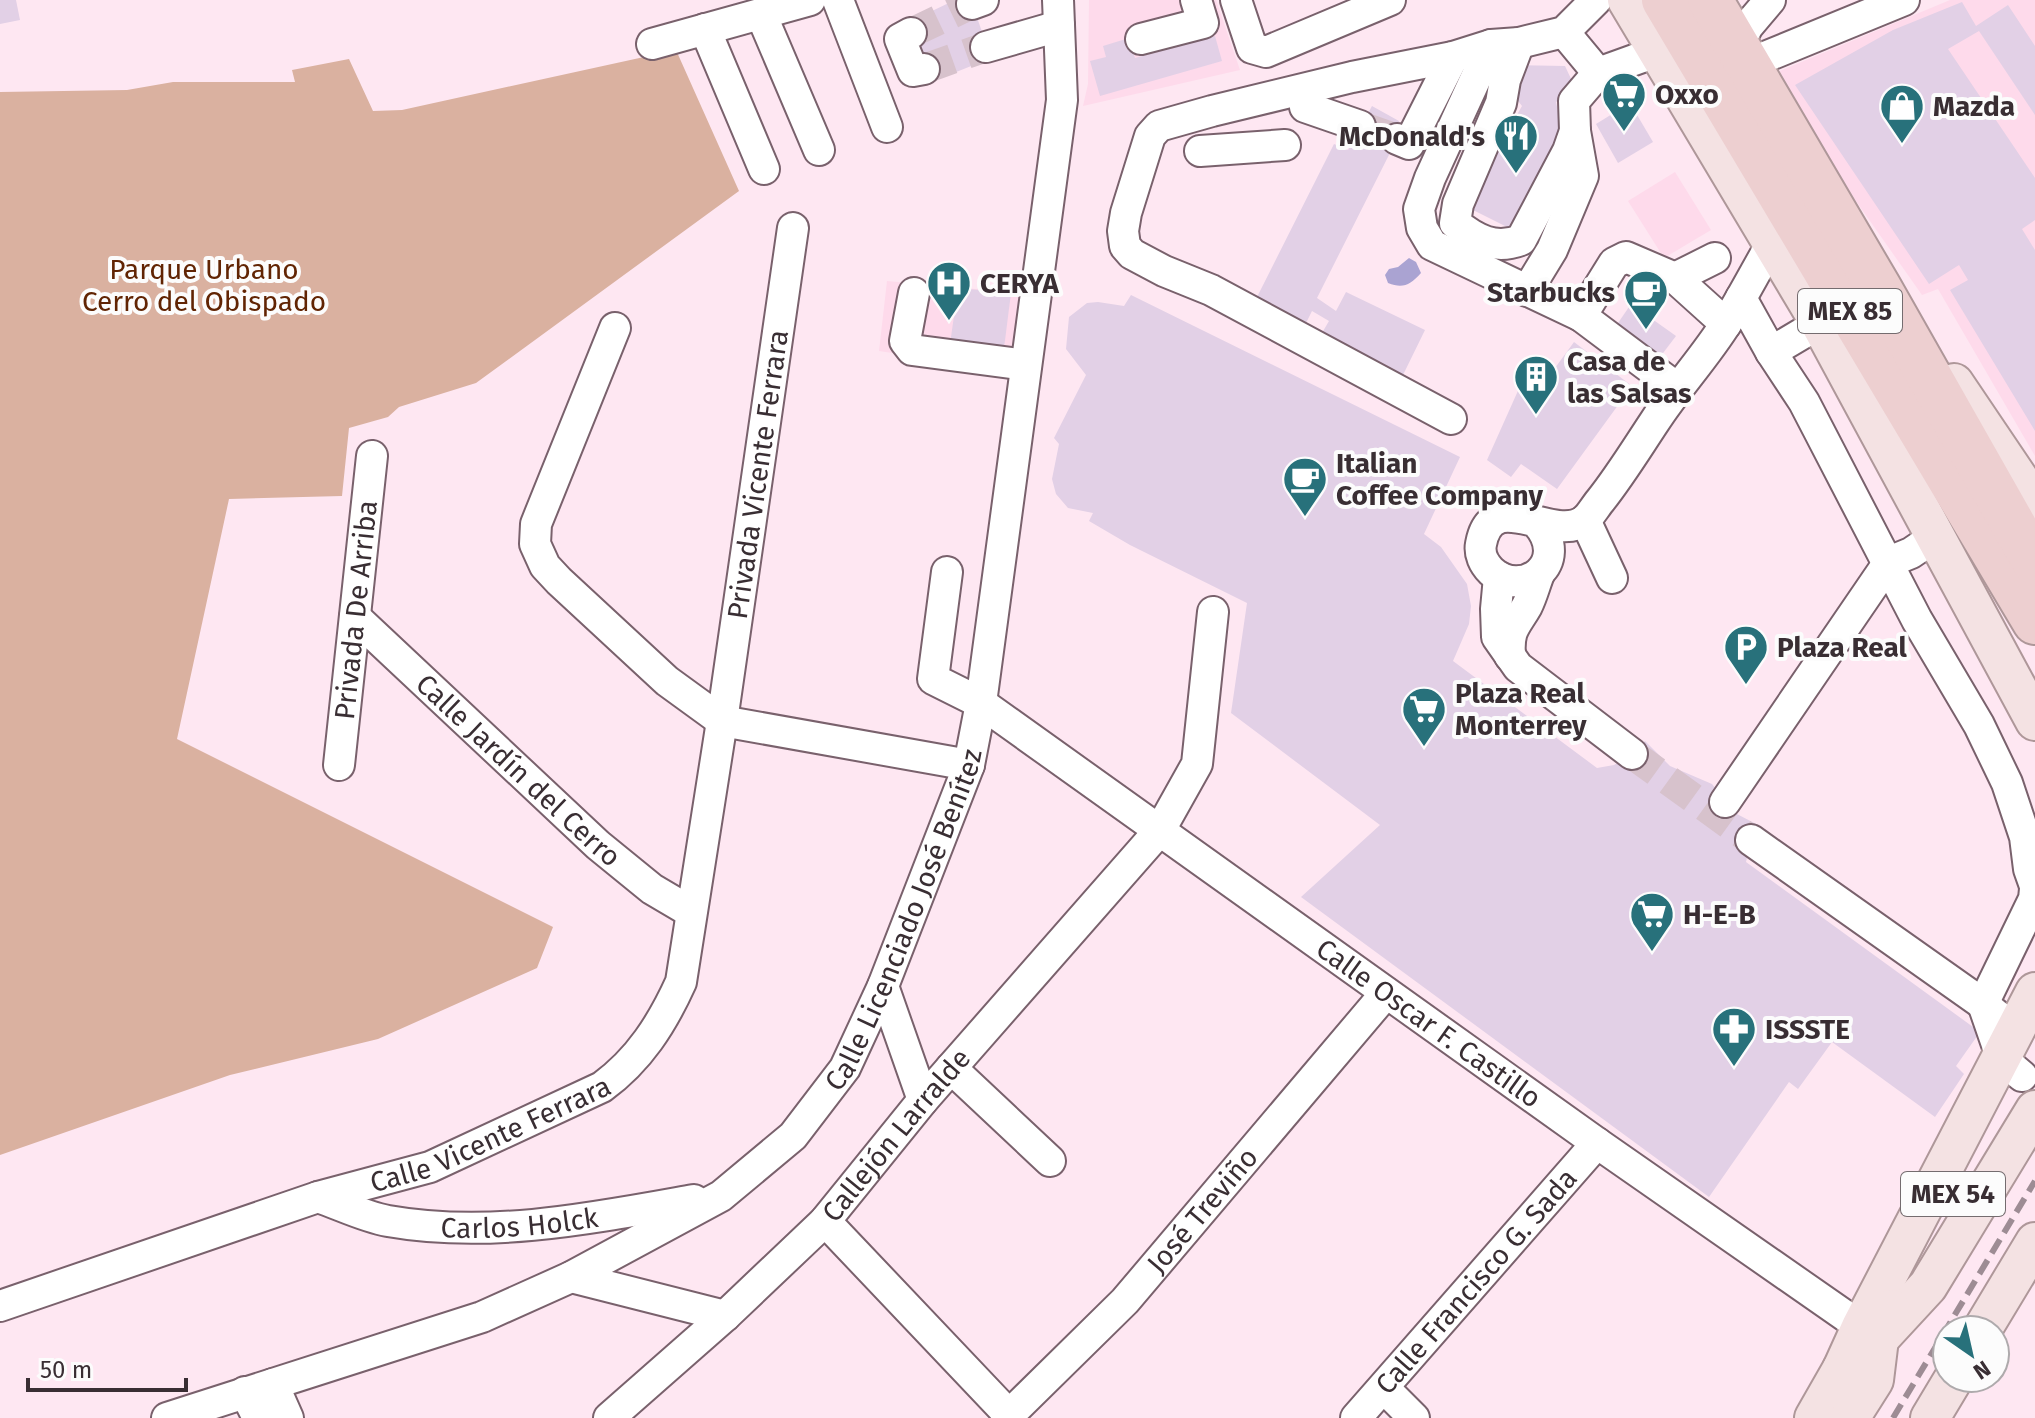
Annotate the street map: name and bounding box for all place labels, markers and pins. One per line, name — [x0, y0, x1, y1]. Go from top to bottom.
supermarket icon: Oxxo — [1600, 70, 1648, 133]
place label: Oxxo — [1655, 78, 1719, 111]
shop icon: Mazda — [1878, 82, 1926, 145]
place label: Mazda — [1933, 90, 2015, 123]
restaurant icon: McDonald's — [1492, 112, 1540, 175]
place label: McDonald's — [1339, 120, 1485, 153]
hospital icon: CERYA — [925, 259, 973, 322]
place label: CERYA — [980, 267, 1059, 300]
cafe icon: Starbucks — [1622, 268, 1670, 331]
place label: Starbucks — [1487, 276, 1615, 309]
place label: Casa de las Salsas — [1567, 345, 1692, 410]
building icon: Casa de las Salsas — [1512, 353, 1560, 416]
place label: Italian Coffee Company — [1336, 447, 1543, 512]
cafe icon: Italian Coffee Company — [1281, 455, 1329, 518]
parking icon: Plaza Real — [1722, 623, 1770, 686]
place label: Plaza Real — [1777, 631, 1908, 664]
place label: Plaza Real Monterrey — [1455, 677, 1587, 742]
supermarket icon: Plaza Real Monterrey — [1400, 685, 1448, 748]
supermarket icon: H-E-B — [1628, 890, 1676, 953]
place label: H-E-B — [1683, 898, 1756, 931]
pharmacy icon: ISSSTE — [1710, 1005, 1758, 1068]
place label: ISSSTE — [1765, 1013, 1850, 1046]

